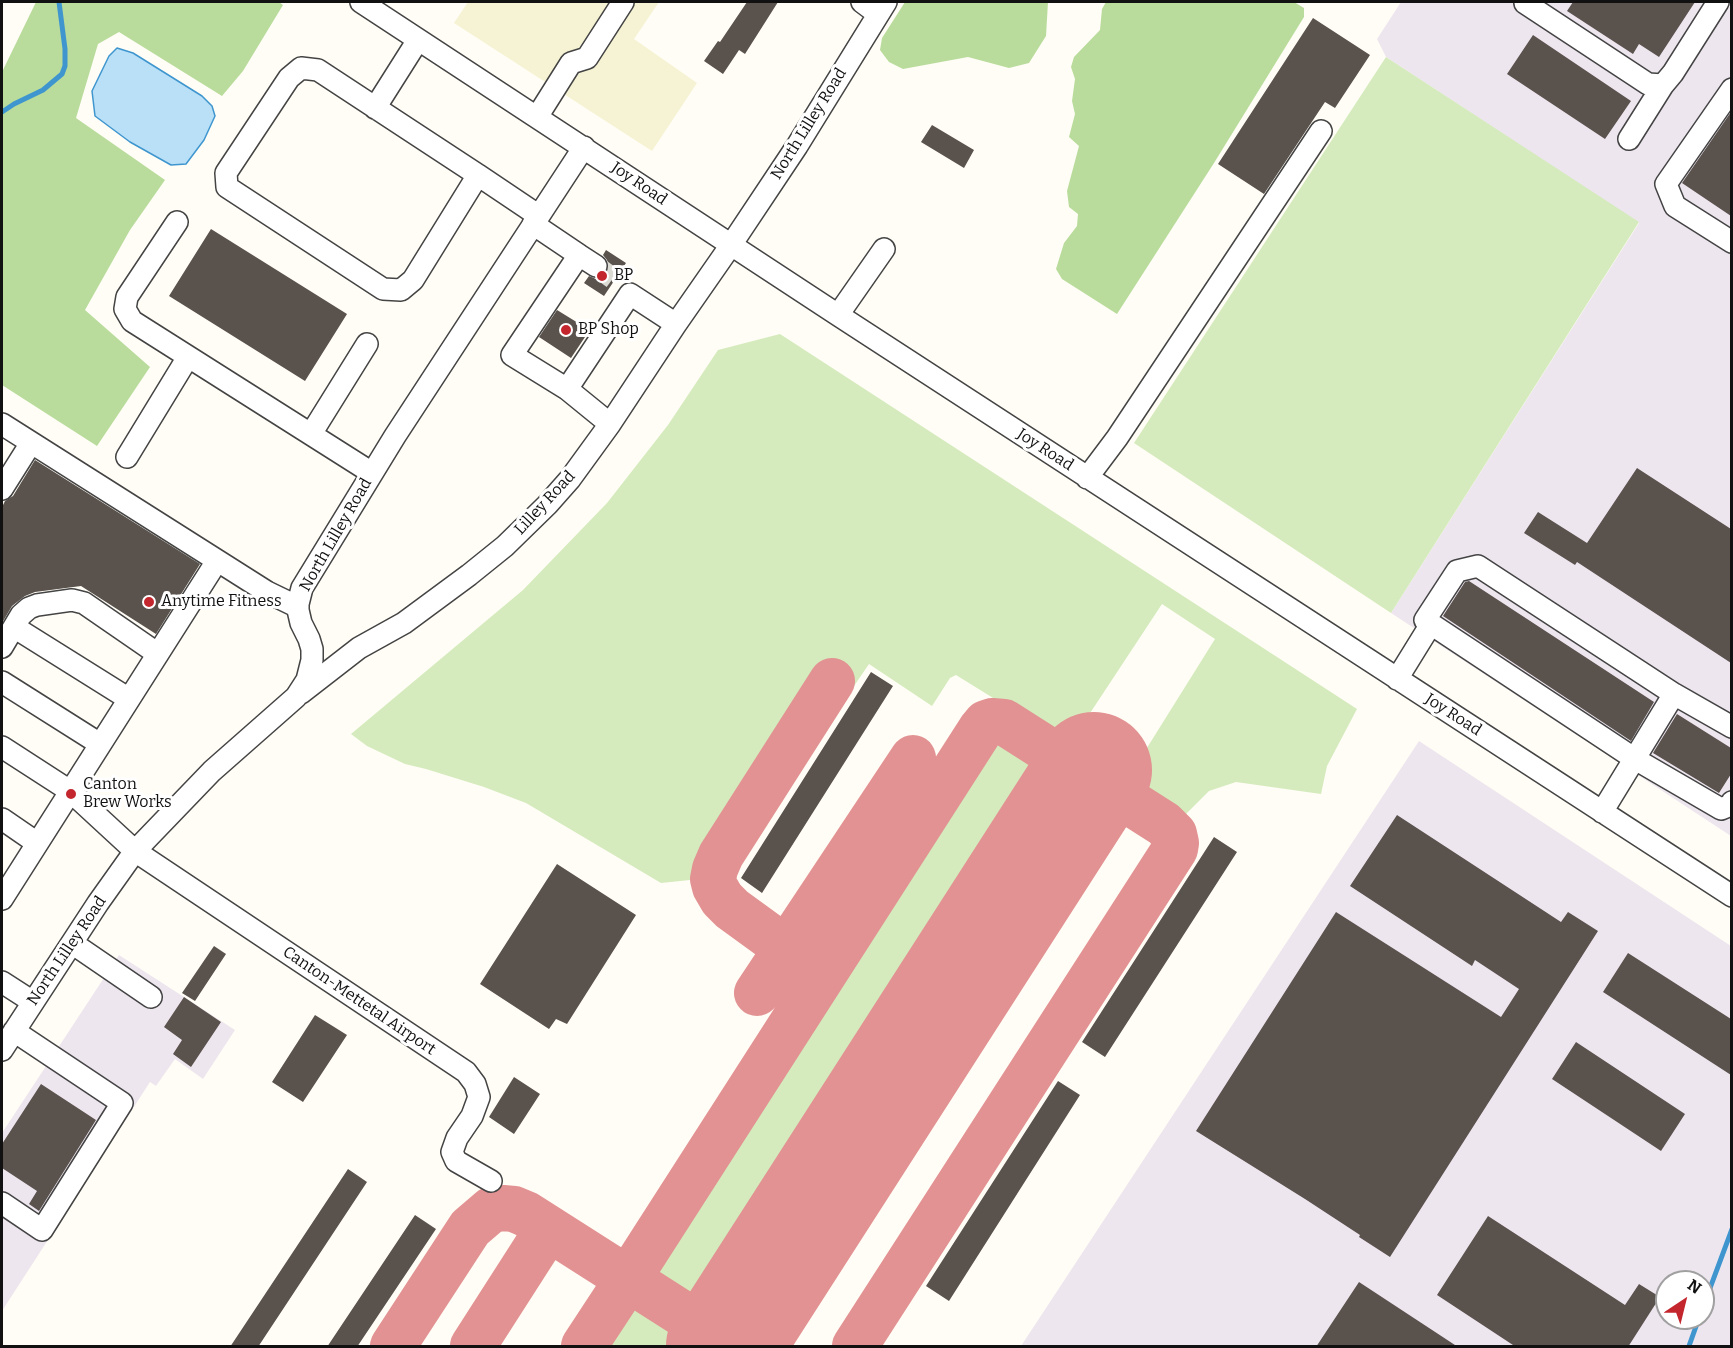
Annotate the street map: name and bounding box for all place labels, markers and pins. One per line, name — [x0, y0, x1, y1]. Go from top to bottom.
place label: BP — [614, 266, 633, 286]
marker: BP — [595, 269, 609, 283]
place label: BP Shop — [578, 320, 639, 340]
marker: BP Shop — [559, 323, 573, 337]
place label: Anytime Fitness — [161, 592, 282, 612]
marker: Anytime Fitness — [142, 595, 156, 609]
place label: Canton Brew Works — [83, 775, 172, 813]
marker: Canton Brew Works — [64, 787, 78, 801]

